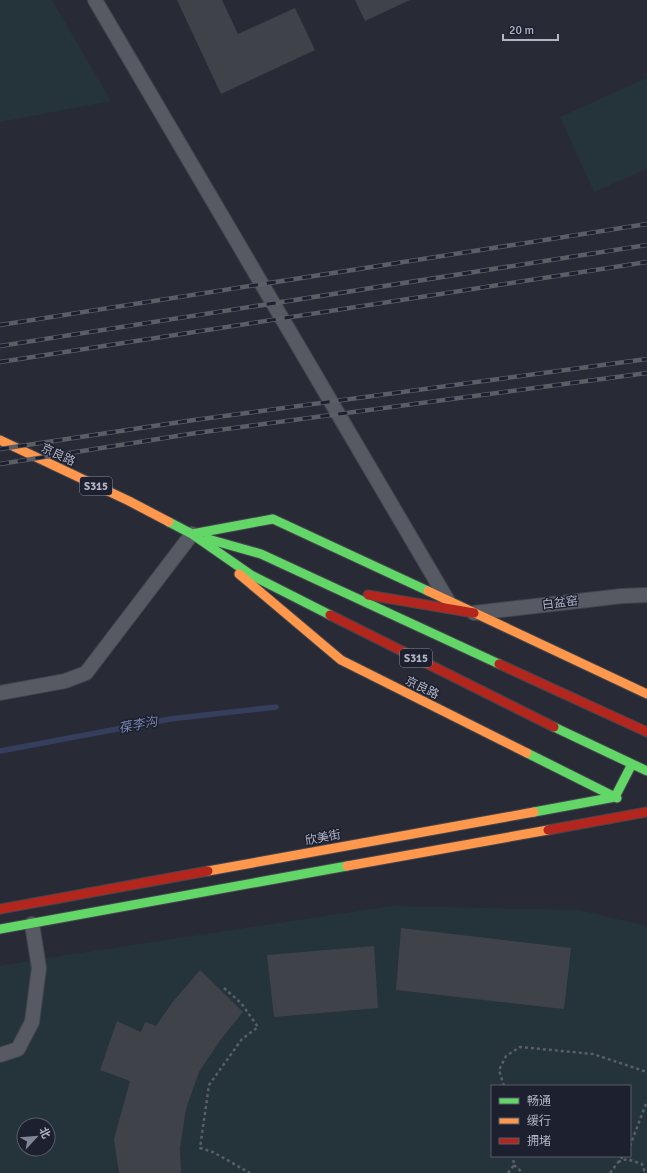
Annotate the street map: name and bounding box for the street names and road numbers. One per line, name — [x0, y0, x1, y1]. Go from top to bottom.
street label: 京良路 — [39, 441, 77, 469]
road number: S315 — [80, 477, 112, 495]
street label: 白盆窑 — [541, 593, 579, 613]
road number: S315 — [400, 649, 432, 667]
street label: 京良路 — [403, 673, 441, 703]
street label: 欣美街 — [304, 827, 342, 849]

